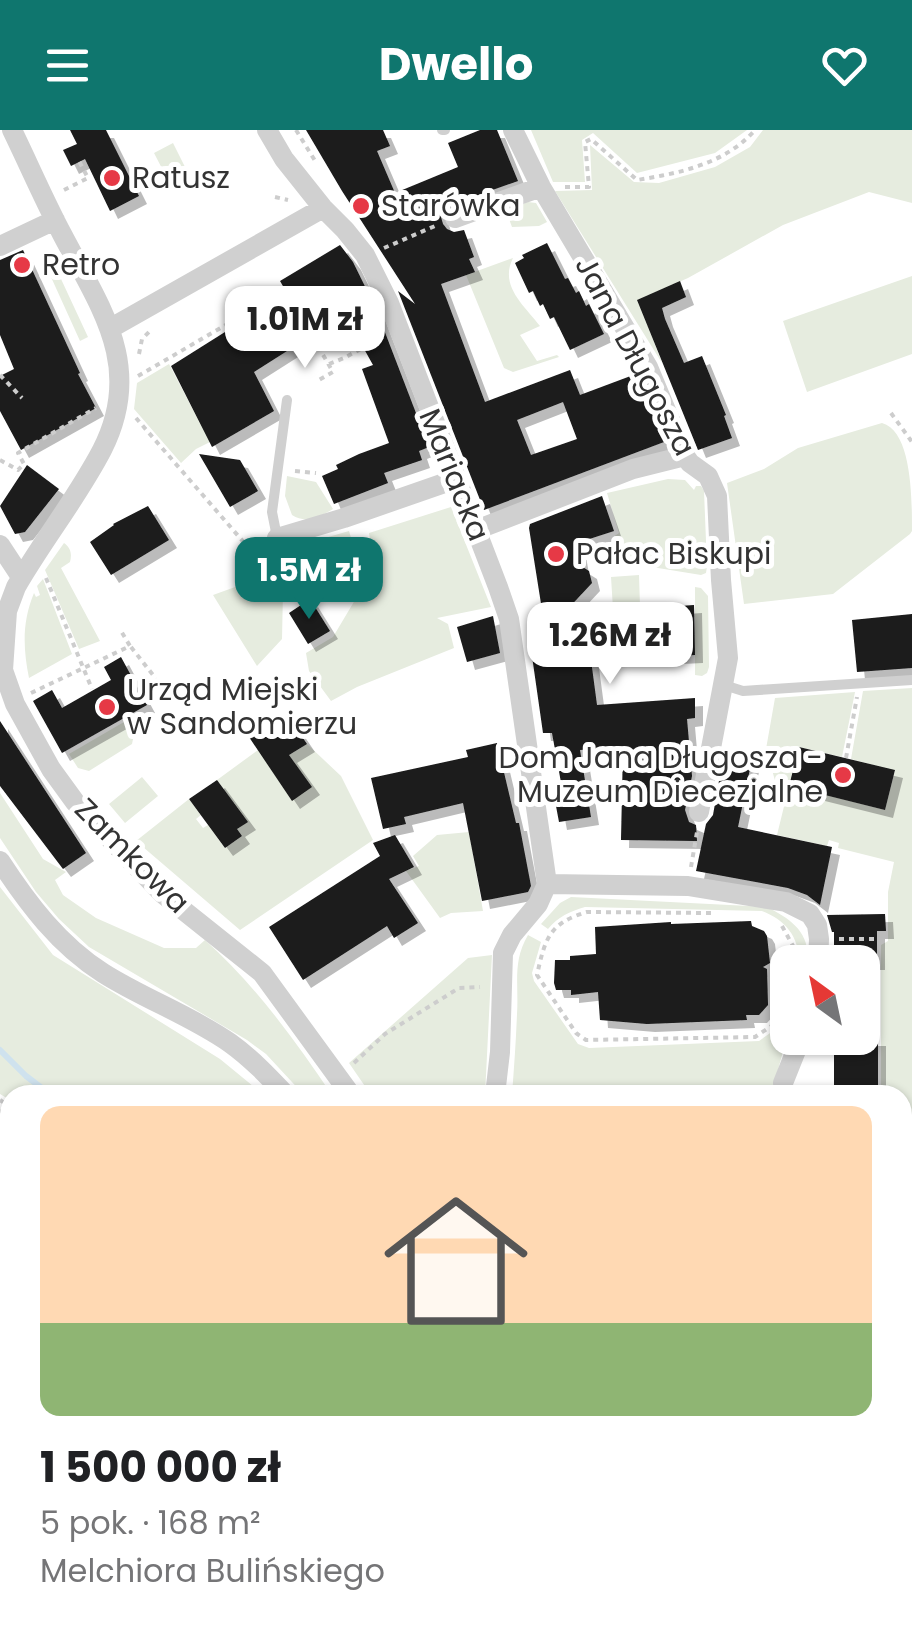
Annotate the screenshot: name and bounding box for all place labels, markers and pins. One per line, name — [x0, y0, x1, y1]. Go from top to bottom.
place label: Ratusz — [132, 156, 230, 199]
marker: Ratusz — [101, 167, 123, 189]
place label: Starówka — [381, 184, 521, 227]
marker: Starówka — [350, 195, 372, 217]
place label: Retro — [42, 243, 120, 286]
marker: Retro — [11, 254, 33, 276]
pin: 1.01M zł — [202, 286, 408, 371]
place label: Pałac Biskupi — [576, 532, 771, 575]
pin: 1.5M zł — [217, 537, 401, 622]
marker: Pałac Biskupi — [545, 543, 567, 565]
pin: 1.26M zł — [507, 602, 713, 687]
place label: Urząd Miejski w Sandomierzu — [127, 668, 357, 745]
marker: Urząd Miejski w Sandomierzu — [96, 696, 118, 718]
place label: Dom Jana Długosza - Muzeum Diecezjalne — [498, 736, 823, 813]
marker: Dom Jana Długosza - Muzeum Diecezjalne — [832, 764, 854, 786]

